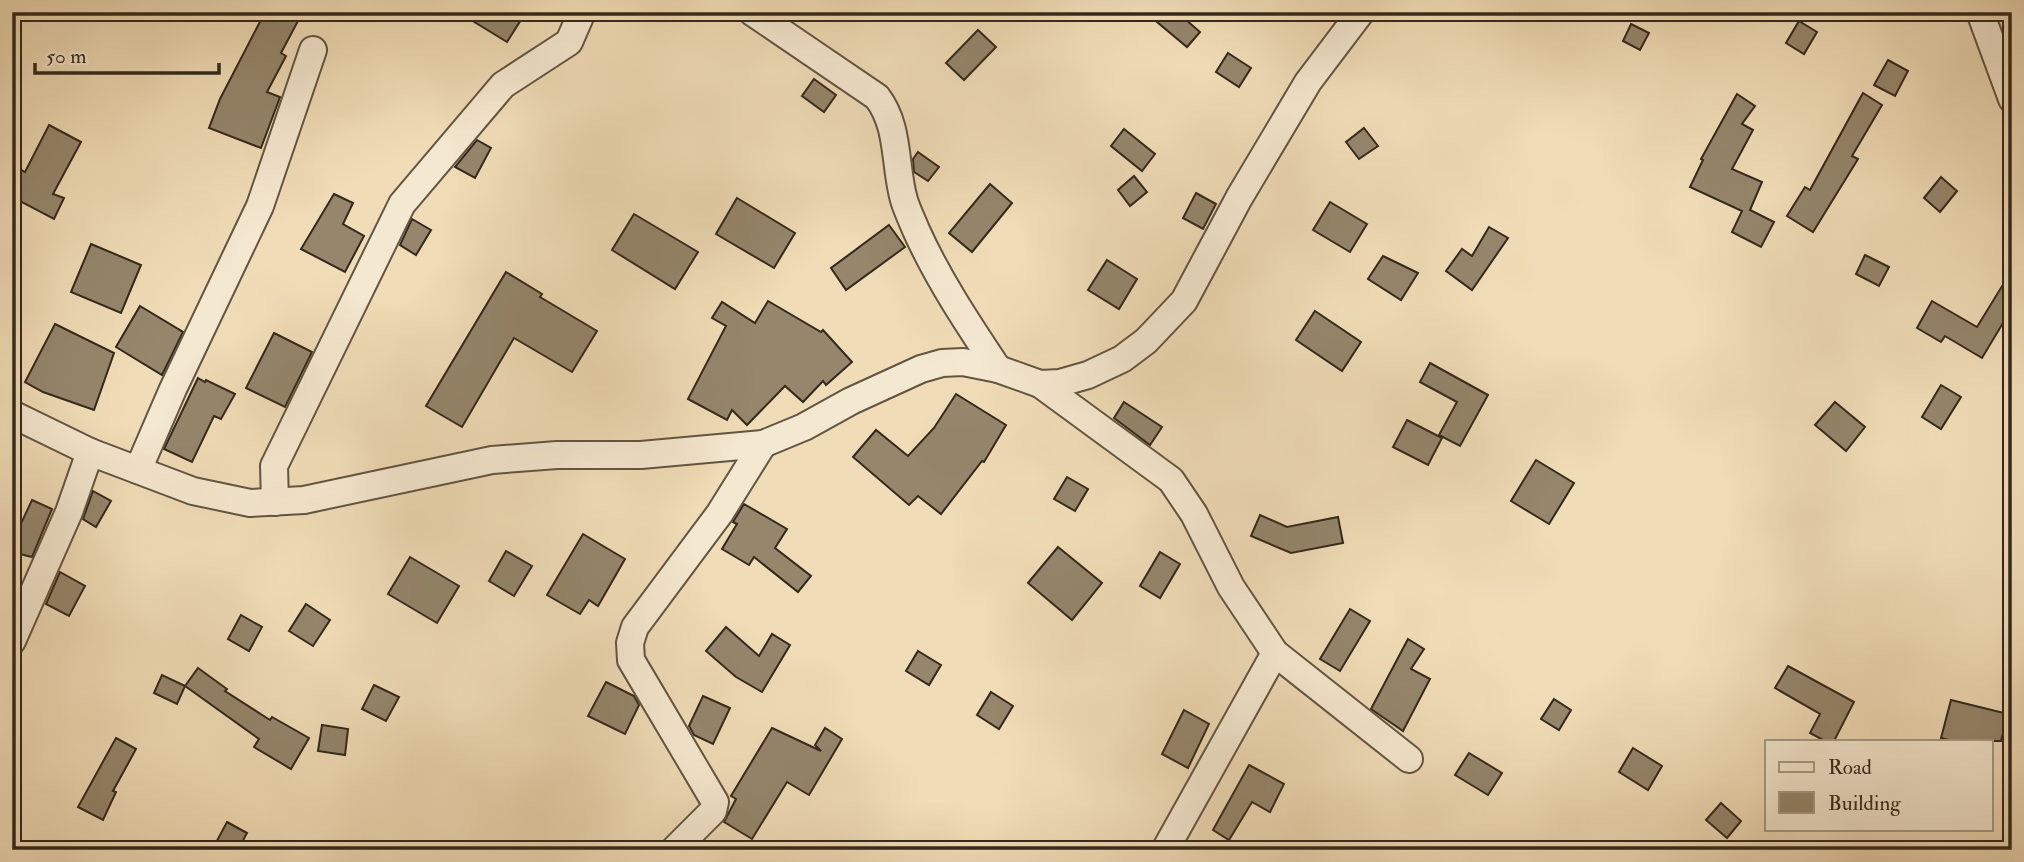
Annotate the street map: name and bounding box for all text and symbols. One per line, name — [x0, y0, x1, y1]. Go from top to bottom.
scale bar — [35, 32, 219, 76]
text: 50 m — [46, 43, 87, 70]
legend — [1765, 740, 1993, 830]
text: Road — [1828, 754, 1873, 781]
text: Building — [1828, 790, 1901, 817]

